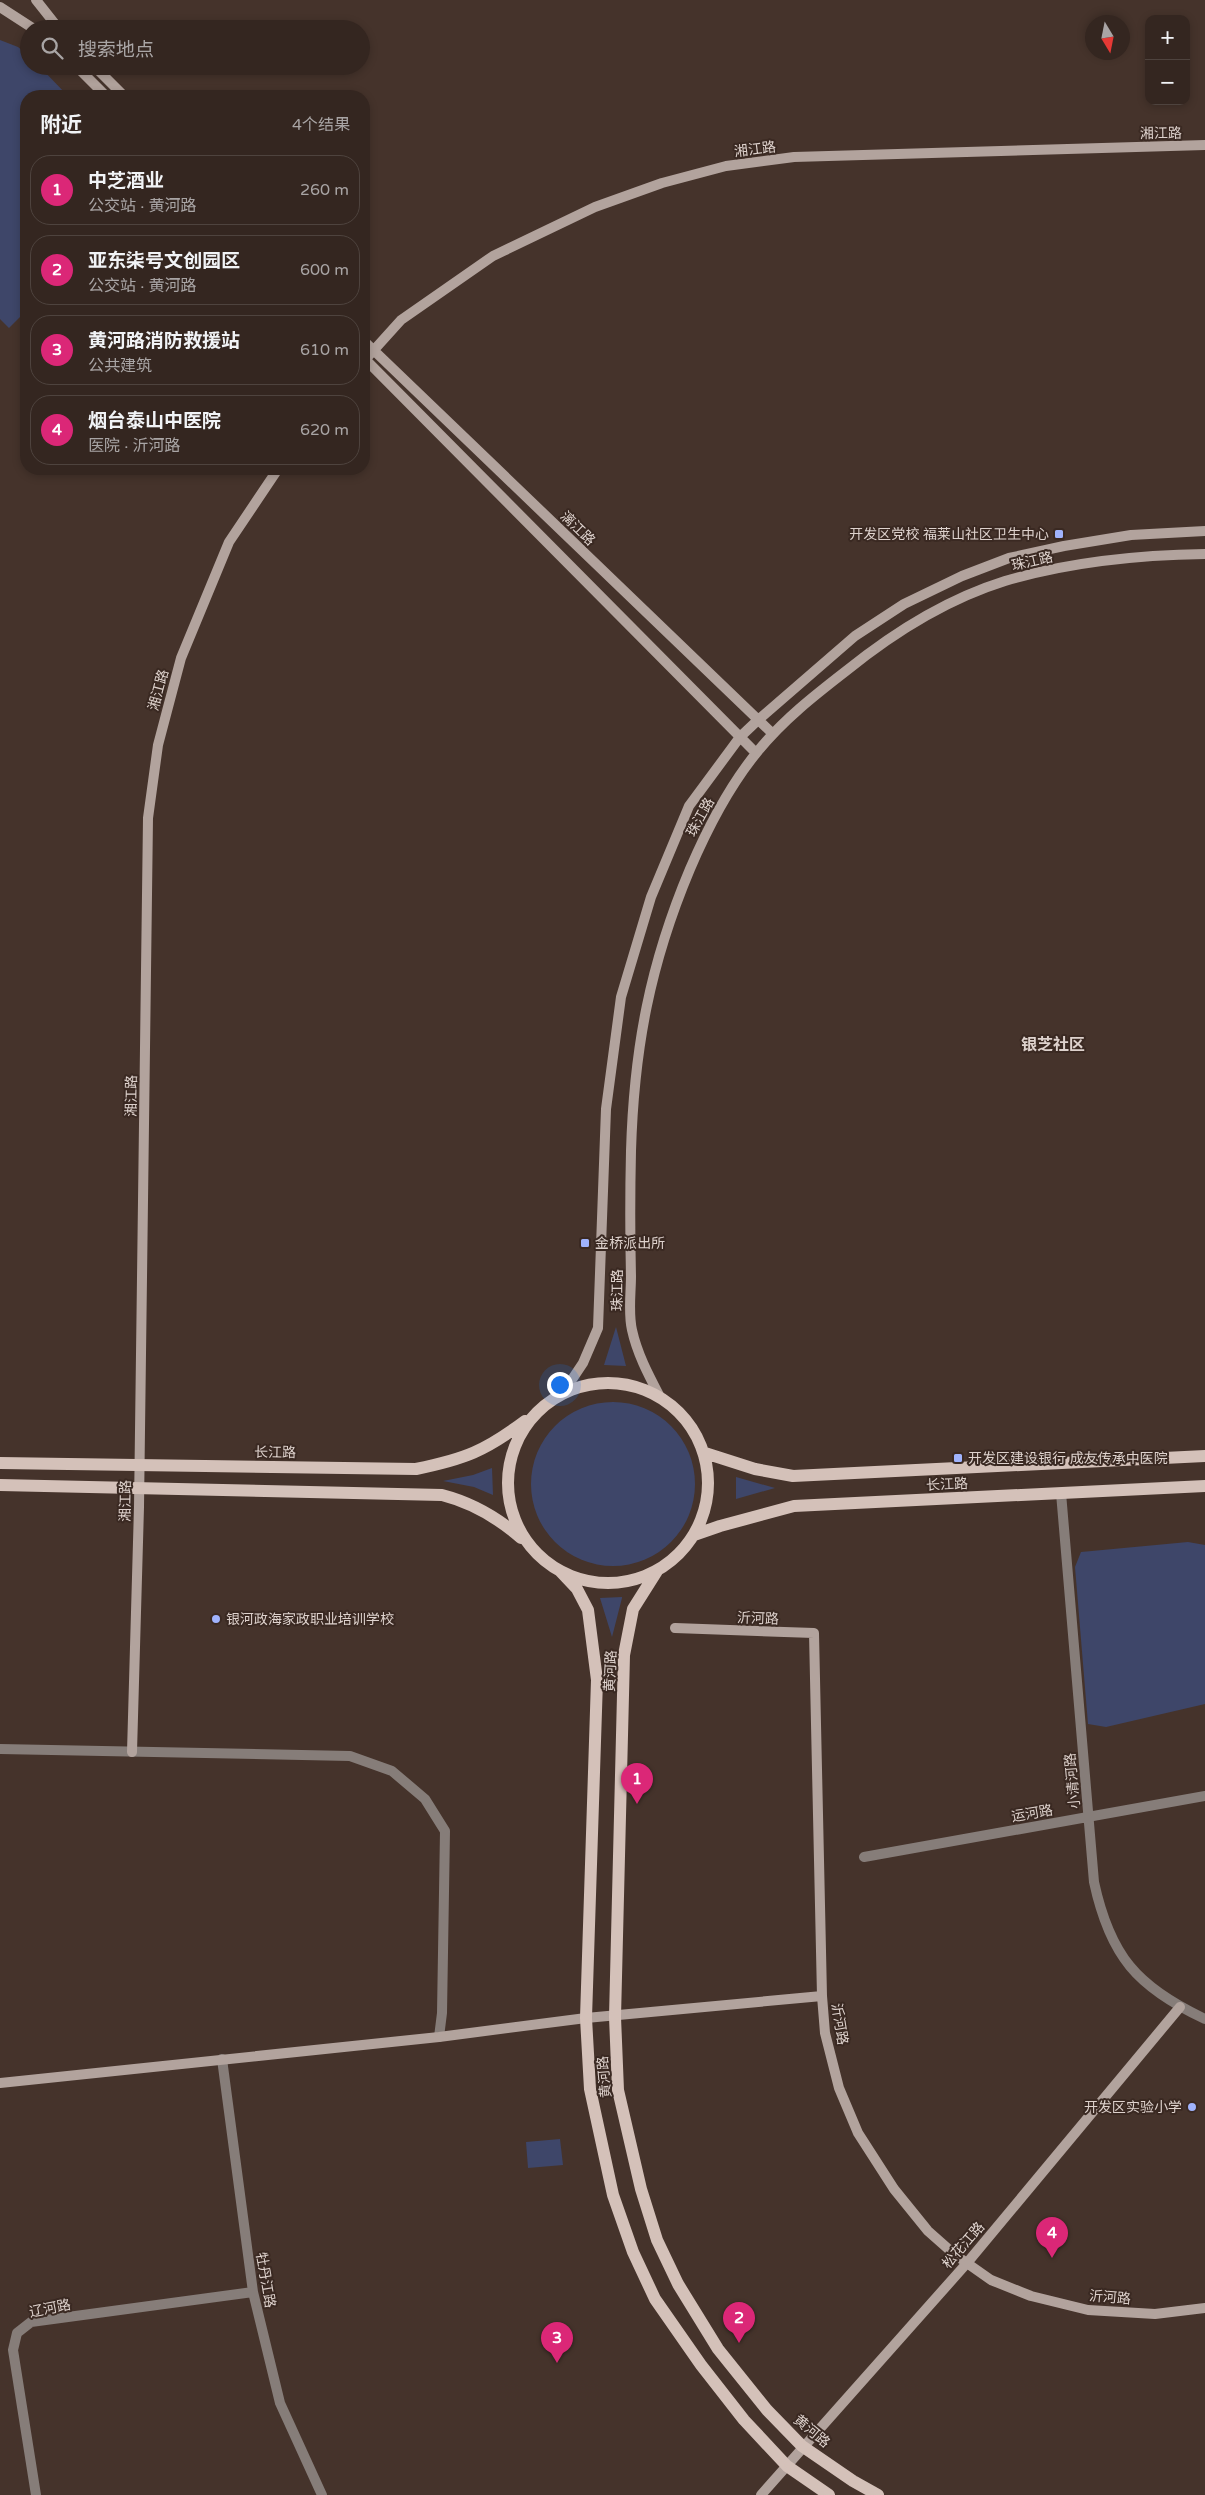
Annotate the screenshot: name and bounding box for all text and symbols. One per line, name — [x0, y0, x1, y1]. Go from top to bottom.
north arrow — [1085, 15, 1130, 60]
map controls — [1145, 15, 1190, 105]
button: + — [1145, 15, 1190, 60]
search box — [20, 20, 370, 75]
icon: search — [38, 34, 66, 62]
text: 搜索地点 — [78, 39, 154, 61]
button: − — [1145, 60, 1190, 105]
text: 附近 — [40, 113, 82, 138]
text: 4个结果 — [292, 115, 350, 135]
street label: 湘江路 — [1140, 125, 1182, 142]
street label: 湘江路 — [733, 139, 777, 160]
text: 中芝酒业 — [88, 170, 164, 192]
text: 1 — [52, 180, 62, 200]
text: 260 m — [300, 180, 349, 200]
text: 公交站 · 黄河路 — [88, 196, 196, 216]
text: 亚东柒号文创园区 — [88, 250, 240, 272]
text: 2 — [52, 260, 62, 280]
text: 600 m — [300, 260, 349, 280]
text: 公交站 · 黄河路 — [88, 276, 196, 296]
text: 黄河路消防救援站 — [88, 330, 240, 352]
text: 3 — [52, 340, 62, 360]
text: 610 m — [300, 340, 349, 360]
text: 公共建筑 — [88, 356, 152, 376]
text: 烟台泰山中医院 — [88, 410, 221, 432]
text: 4 — [52, 420, 62, 440]
text: 620 m — [300, 420, 349, 440]
text: 医院 · 沂河路 — [88, 436, 180, 456]
street label: 漓江路 — [557, 508, 599, 549]
place label: 开发区党校 福莱山社区卫生中心 — [849, 526, 1049, 543]
marker: 开发区党校 福莱山社区卫生中心 — [1053, 528, 1065, 540]
street label: 珠江路 — [1010, 548, 1054, 574]
street label: 湘江路 — [145, 668, 172, 713]
street label: 珠江路 — [683, 795, 718, 840]
district label: 银芝社区 — [1021, 1035, 1085, 1055]
street label: 湘江路 — [123, 1075, 140, 1117]
place label: 金桥派出所 — [595, 1235, 665, 1252]
marker: 金桥派出所 — [579, 1237, 591, 1249]
street label: 珠江路 — [609, 1269, 626, 1311]
your location — [547, 1372, 573, 1398]
street label: 长江路 — [254, 1444, 296, 1461]
place label: 开发区建设银行 成友传承中医院 — [968, 1450, 1168, 1467]
marker: 开发区建设银行 成友传承中医院 — [952, 1452, 964, 1464]
street label: 长江路 — [926, 1475, 968, 1494]
street label: 湘江路 — [117, 1480, 134, 1522]
street label: 沂河路 — [737, 1609, 779, 1628]
place label: 银河政海家政职业培训学校 — [226, 1611, 394, 1628]
marker: 银河政海家政职业培训学校 — [210, 1613, 222, 1625]
street label: 黄河路 — [601, 1650, 620, 1692]
street label: 小清河路 — [1062, 1752, 1083, 1810]
pin: 1 — [621, 1763, 653, 1804]
street label: 运河路 — [1010, 1801, 1054, 1826]
street label: 沂河路 — [828, 2002, 851, 2046]
street label: 黄河路 — [594, 2055, 615, 2099]
place label: 开发区实验小学 — [1084, 2099, 1182, 2116]
marker: 开发区实验小学 — [1186, 2101, 1198, 2113]
pin: 4 — [1036, 2217, 1068, 2258]
street label: 松花江路 — [939, 2219, 988, 2272]
street label: 牡丹江路 — [252, 2251, 279, 2309]
street label: 沂河路 — [1088, 2287, 1132, 2308]
street label: 辽河路 — [28, 2296, 72, 2321]
pin: 2 — [723, 2302, 755, 2343]
pin: 3 — [541, 2322, 573, 2363]
street label: 黄河路 — [790, 2411, 833, 2451]

